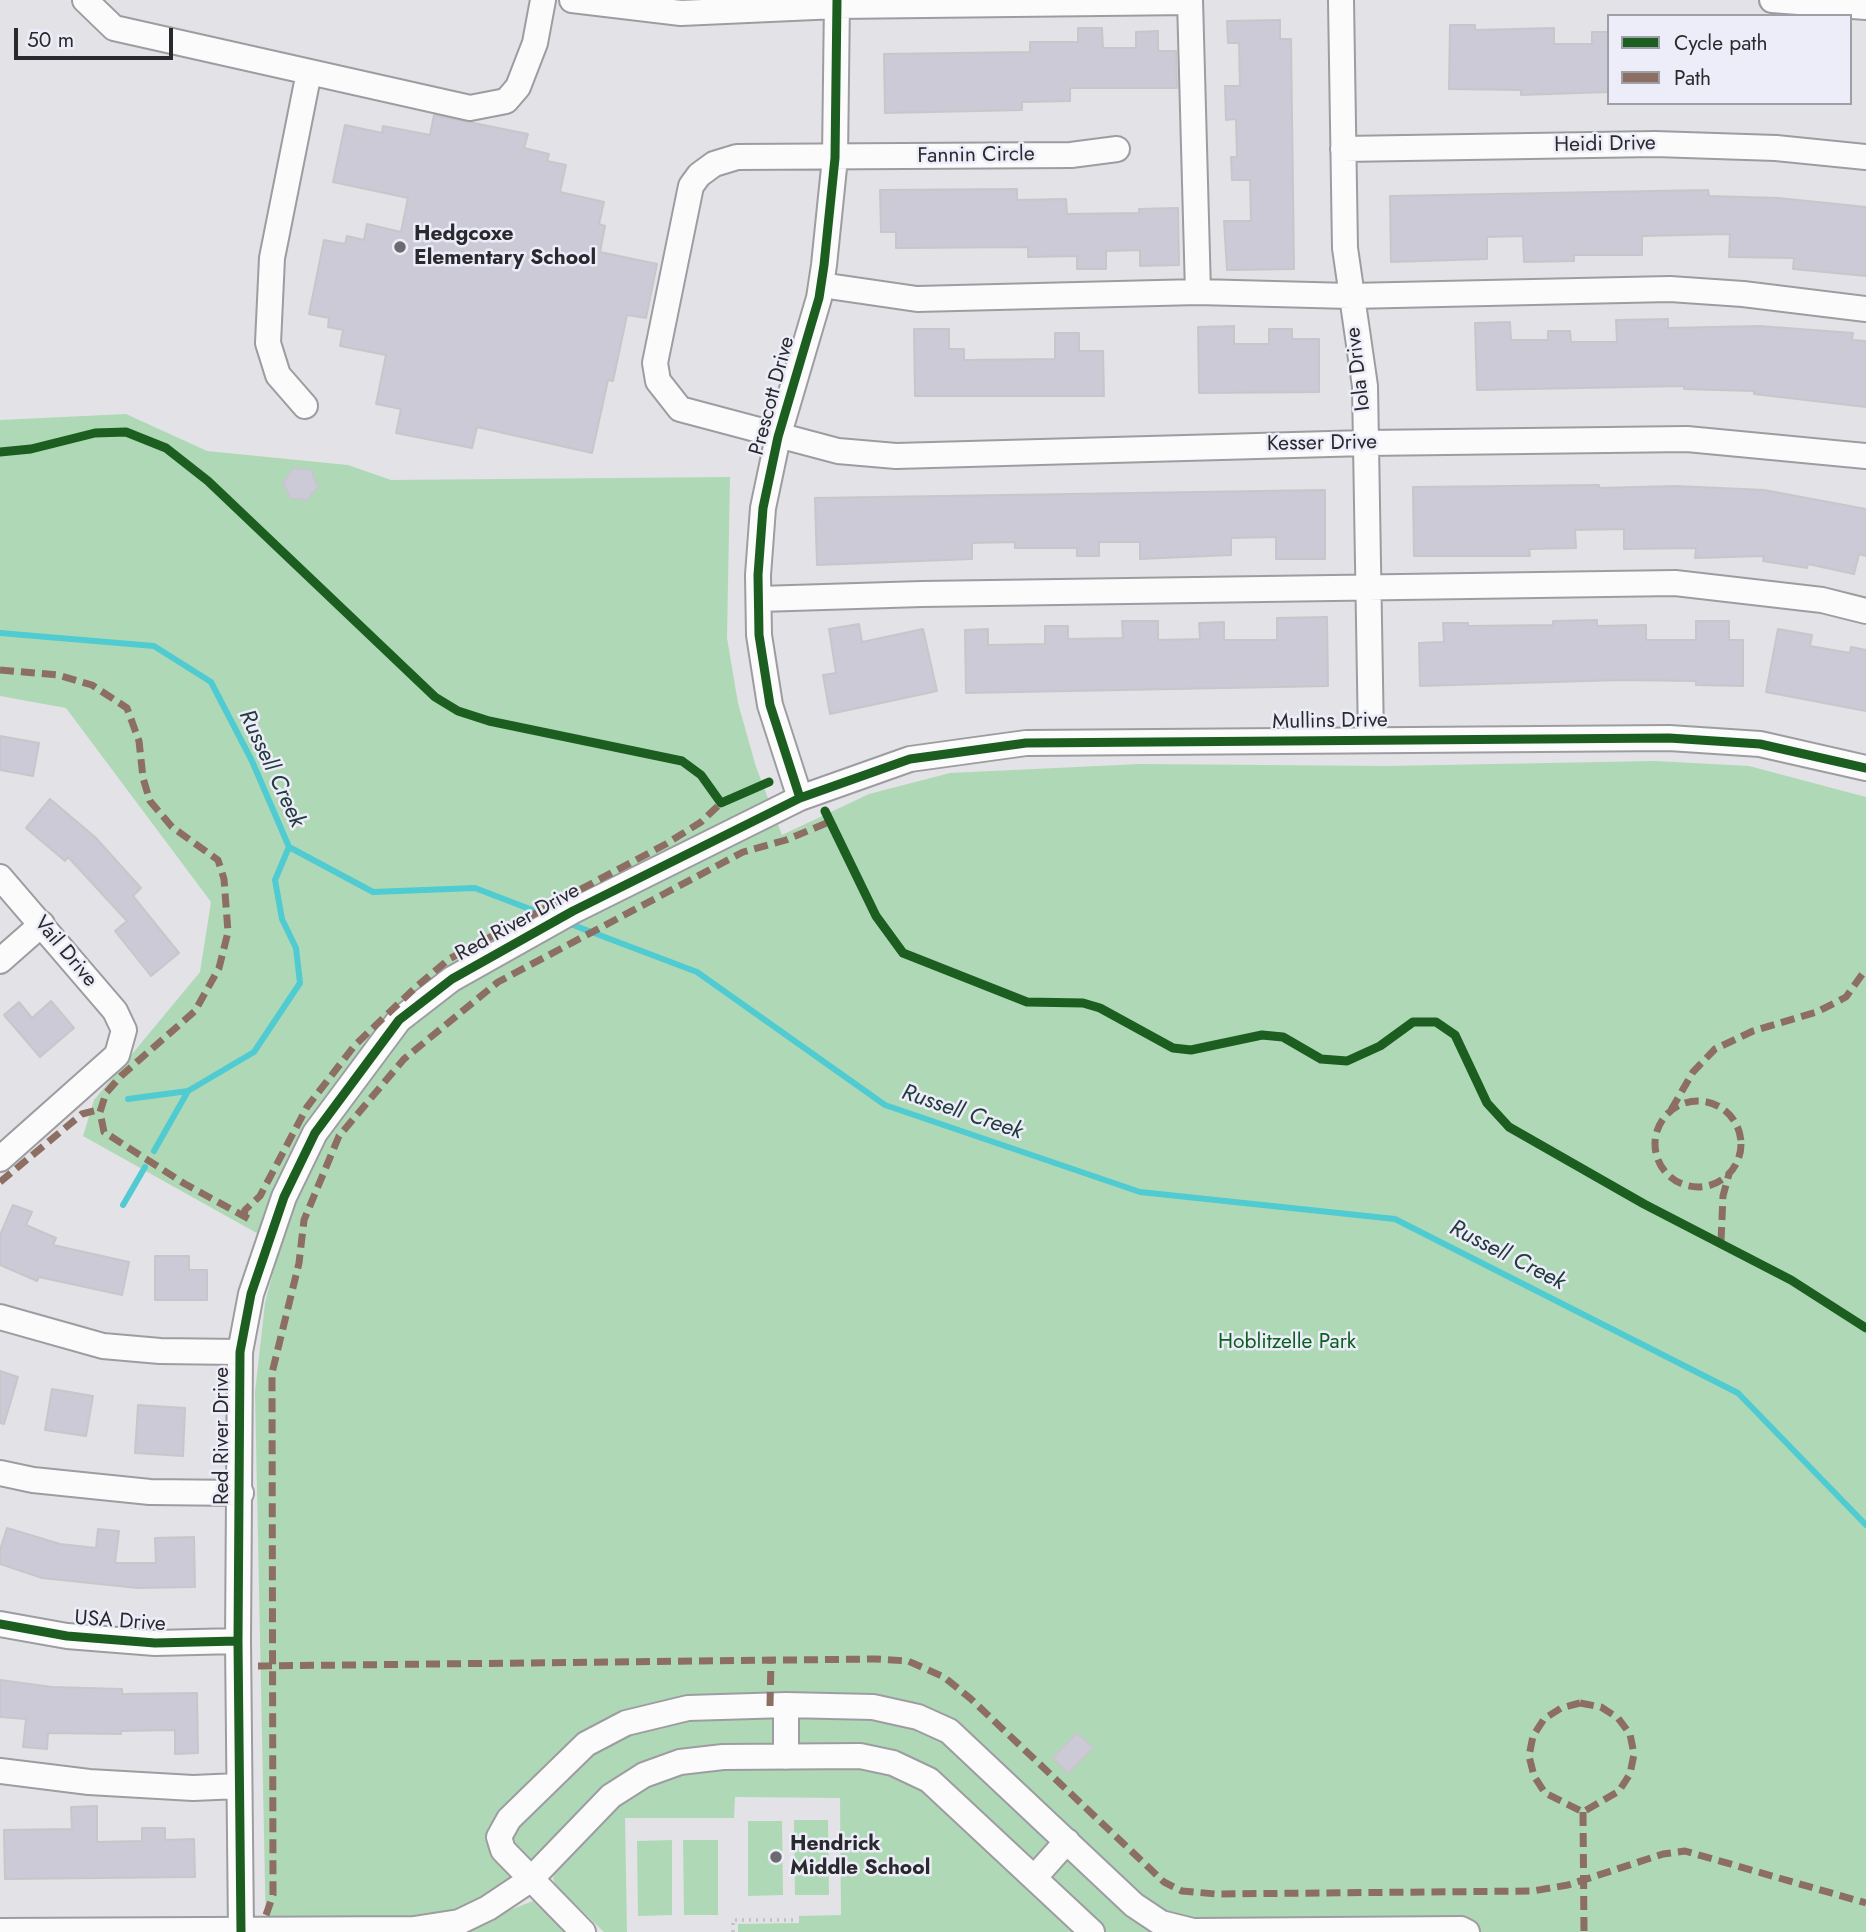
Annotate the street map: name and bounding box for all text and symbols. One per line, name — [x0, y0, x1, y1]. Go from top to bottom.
scale bar — [18, 14, 177, 58]
legend — [1607, 14, 1852, 105]
text: 50 m — [27, 25, 74, 55]
text: Cycle path — [1674, 28, 1767, 58]
text: Path — [1674, 63, 1711, 93]
street label: Heidi Drive — [1554, 132, 1656, 158]
street label: Fannin Circle — [917, 142, 1035, 170]
place label: Hedgcoxe Elementary School — [414, 222, 596, 272]
marker: Hedgcoxe Elementary School — [392, 239, 408, 255]
street label: Iola Drive — [1341, 326, 1377, 412]
street label: Prescott Drive — [745, 334, 801, 458]
street label: Kesser Drive — [1267, 430, 1377, 458]
water label: Russell Creek — [232, 706, 310, 832]
street label: Mullins Drive — [1272, 708, 1388, 736]
street label: Red River Drive — [452, 879, 584, 967]
street label: Vail Drive — [28, 911, 102, 993]
water label: Russell Creek — [898, 1079, 1026, 1147]
water label: Russell Creek — [1444, 1215, 1570, 1297]
park label: Hoblitzelle Park — [1218, 1330, 1356, 1356]
street label: Red River Drive — [210, 1367, 236, 1505]
street label: USA Drive — [73, 1606, 167, 1638]
place label: Hendrick Middle School — [790, 1832, 930, 1882]
marker: Hendrick Middle School — [768, 1849, 784, 1865]

